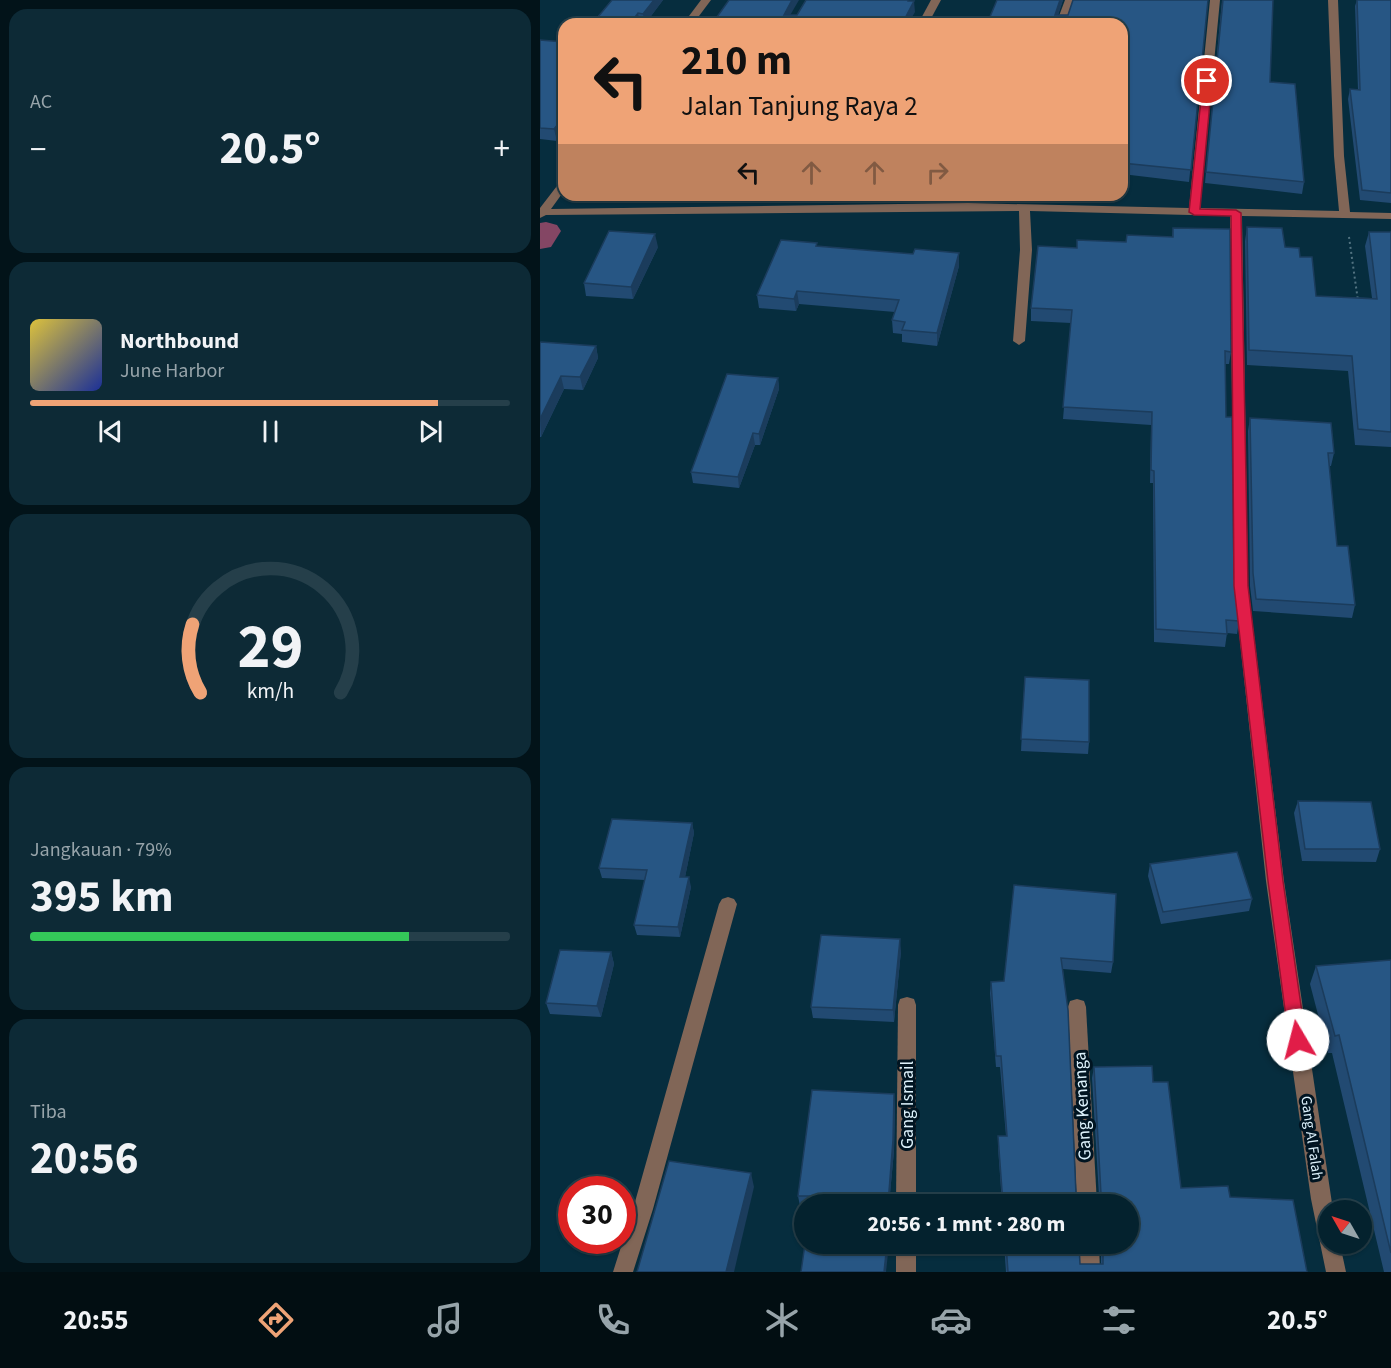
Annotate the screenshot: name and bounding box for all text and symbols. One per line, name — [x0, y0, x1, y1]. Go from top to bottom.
text: 210 m — [681, 31, 792, 91]
icon: left — [582, 42, 660, 120]
pin — [1181, 55, 1232, 106]
icon: arrive — [1190, 64, 1223, 97]
text: Jalan Tanjung Raya 2 — [681, 87, 918, 126]
text: AC — [30, 88, 52, 116]
text: 20.5° — [219, 117, 321, 181]
text: − — [30, 126, 46, 173]
text: + — [494, 126, 510, 173]
icon: left — [732, 156, 765, 189]
icon: ahead — [795, 156, 828, 189]
icon: ahead — [858, 156, 891, 189]
icon: right — [921, 156, 954, 189]
text: Northbound — [120, 325, 239, 357]
text: June Harbor — [120, 357, 224, 385]
icon: previous — [94, 415, 127, 448]
icon: pause — [254, 415, 287, 448]
icon: next — [414, 415, 447, 448]
text: 29 — [237, 603, 303, 692]
text: km/h — [246, 676, 294, 707]
text: Jangkauan · 79% — [30, 836, 172, 864]
text: 395 km — [30, 865, 174, 929]
position arrow — [1266, 1008, 1330, 1072]
street label: Gang Kenanga — [1067, 1051, 1098, 1161]
street label: Gang Ismail — [895, 1061, 920, 1149]
street label: Gang Al Falah — [1295, 1095, 1328, 1181]
text: Tiba — [30, 1098, 67, 1126]
text: 20:56 — [30, 1127, 139, 1191]
speed limit sign: 30 — [558, 1176, 636, 1254]
north arrow — [1318, 1200, 1372, 1254]
map controls — [1318, 1200, 1372, 1254]
text: 20:56 · 1 mnt · 280 m — [868, 1208, 1065, 1240]
icon: directions — [255, 1299, 297, 1341]
icon: music — [424, 1299, 466, 1341]
icon: phone — [592, 1299, 634, 1341]
icon: climate — [761, 1299, 803, 1341]
icon: car — [930, 1299, 972, 1341]
icon: filters — [1098, 1299, 1140, 1341]
text: 20:55 — [63, 1301, 128, 1340]
text: 20.5° — [1267, 1301, 1328, 1340]

